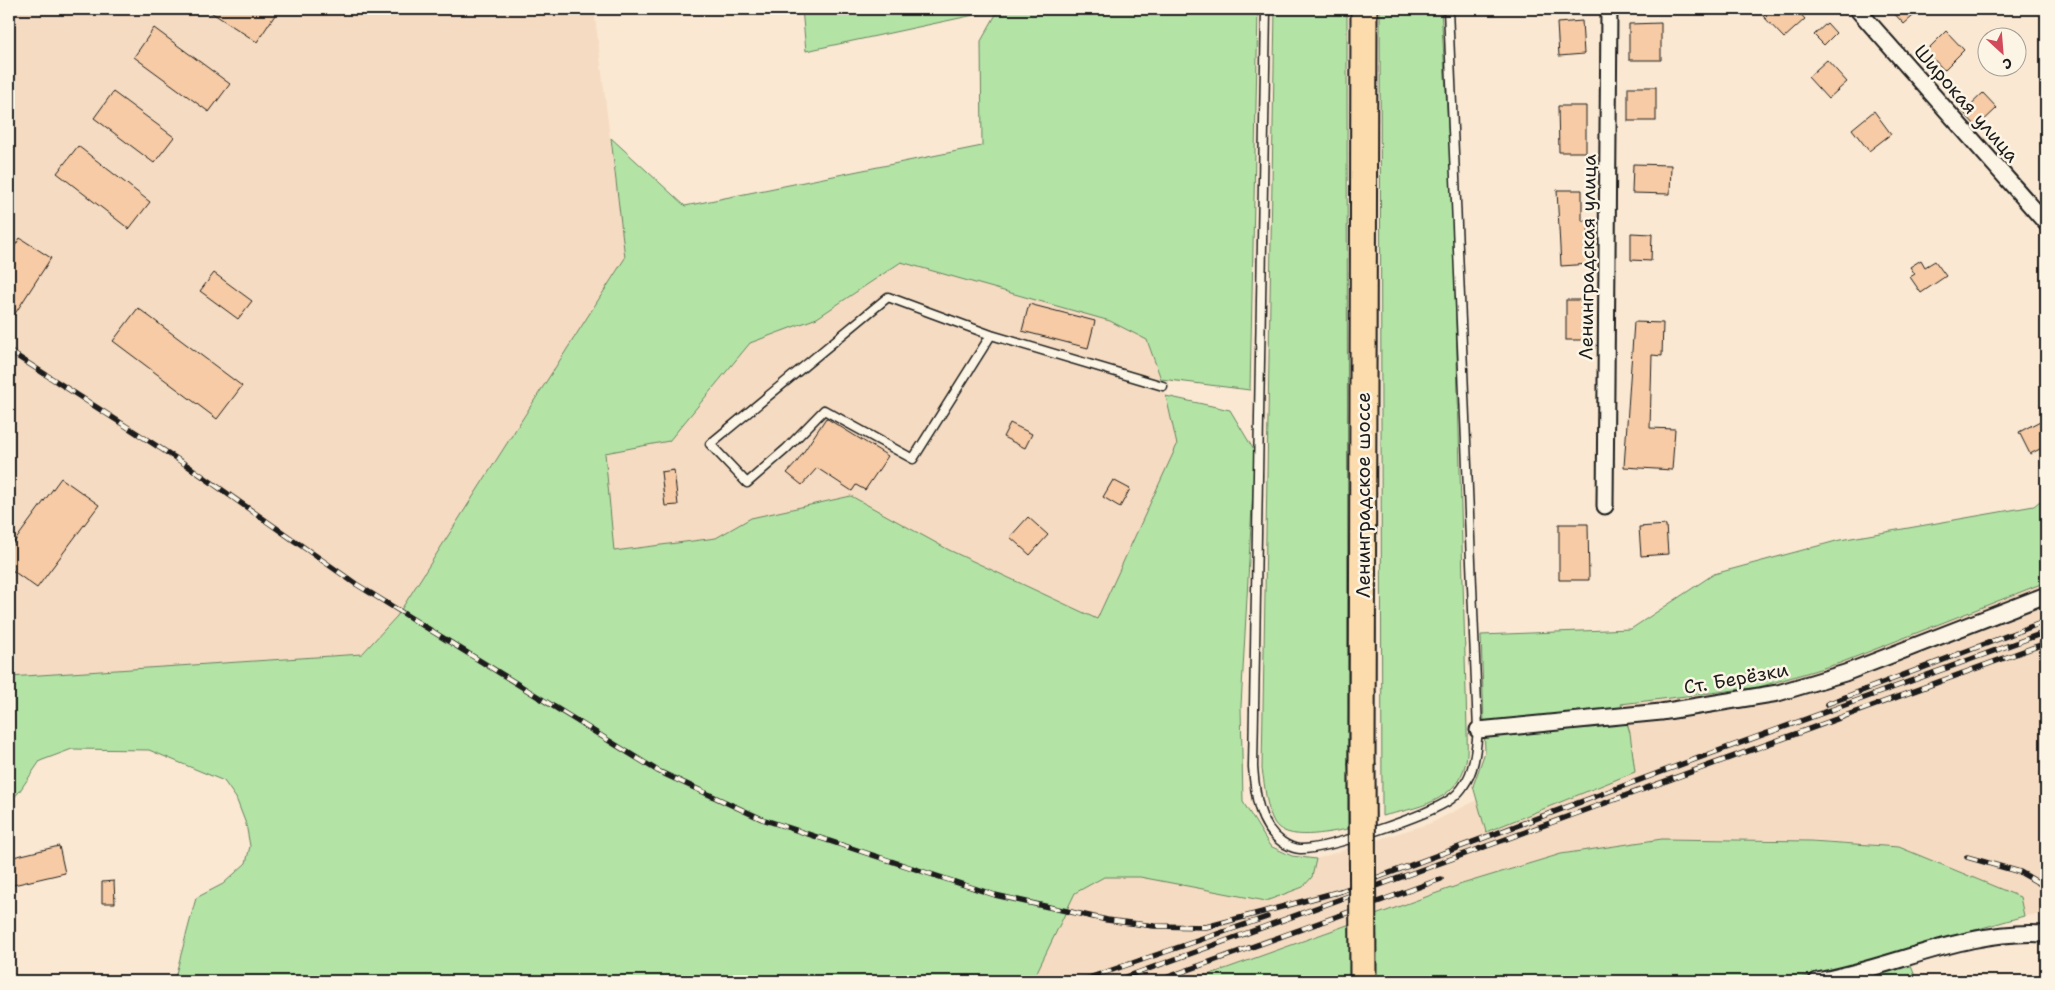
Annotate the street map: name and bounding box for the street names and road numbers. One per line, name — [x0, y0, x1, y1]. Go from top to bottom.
street label: Широкая улица — [1909, 39, 2025, 168]
street label: Ленинградская улица — [1573, 154, 1602, 360]
street label: Ленинградское шоссе — [1351, 392, 1376, 598]
street label: Ст. Берёзки — [1682, 657, 1790, 700]

